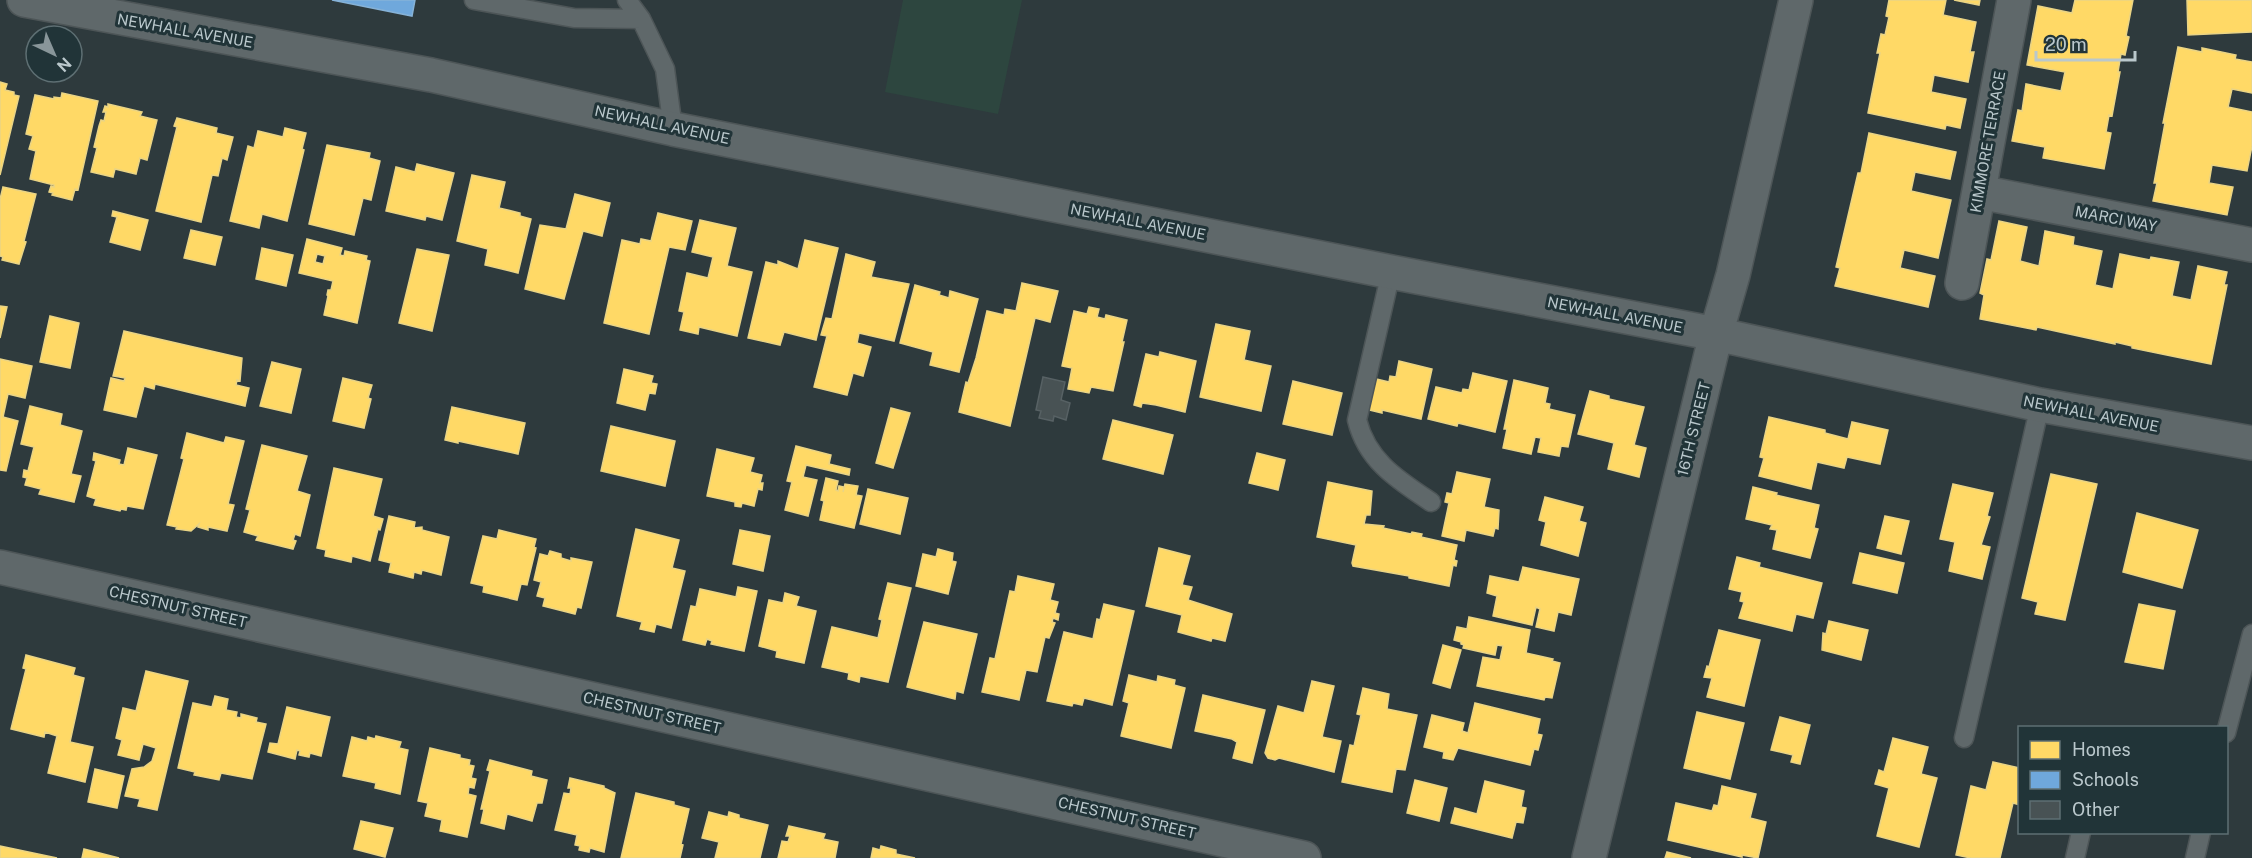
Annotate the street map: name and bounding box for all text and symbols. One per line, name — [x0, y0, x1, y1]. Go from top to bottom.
street label: NEWHALL AVENUE — [116, 10, 254, 51]
north arrow — [24, 24, 84, 84]
scale bar — [2036, 24, 2135, 62]
text: 20 m — [2045, 34, 2087, 55]
text: N — [53, 53, 75, 76]
street label: KIMMORE TERRACE — [1967, 70, 2008, 214]
street label: NEWHALL AVENUE — [593, 102, 731, 147]
street label: NEWHALL AVENUE — [1069, 200, 1207, 243]
street label: MARCI WAY — [2074, 202, 2158, 235]
street label: NEWHALL AVENUE — [1546, 293, 1684, 336]
street label: 16TH STREET — [1674, 380, 1713, 478]
street label: NEWHALL AVENUE — [2022, 392, 2160, 435]
street label: CHESTNUT STREET — [108, 582, 249, 631]
street label: CHESTNUT STREET — [582, 688, 723, 737]
legend — [2018, 726, 2228, 834]
text: Homes — [2072, 739, 2131, 760]
text: Schools — [2072, 769, 2139, 790]
street label: CHESTNUT STREET — [1057, 793, 1198, 842]
text: Other — [2072, 799, 2120, 820]

